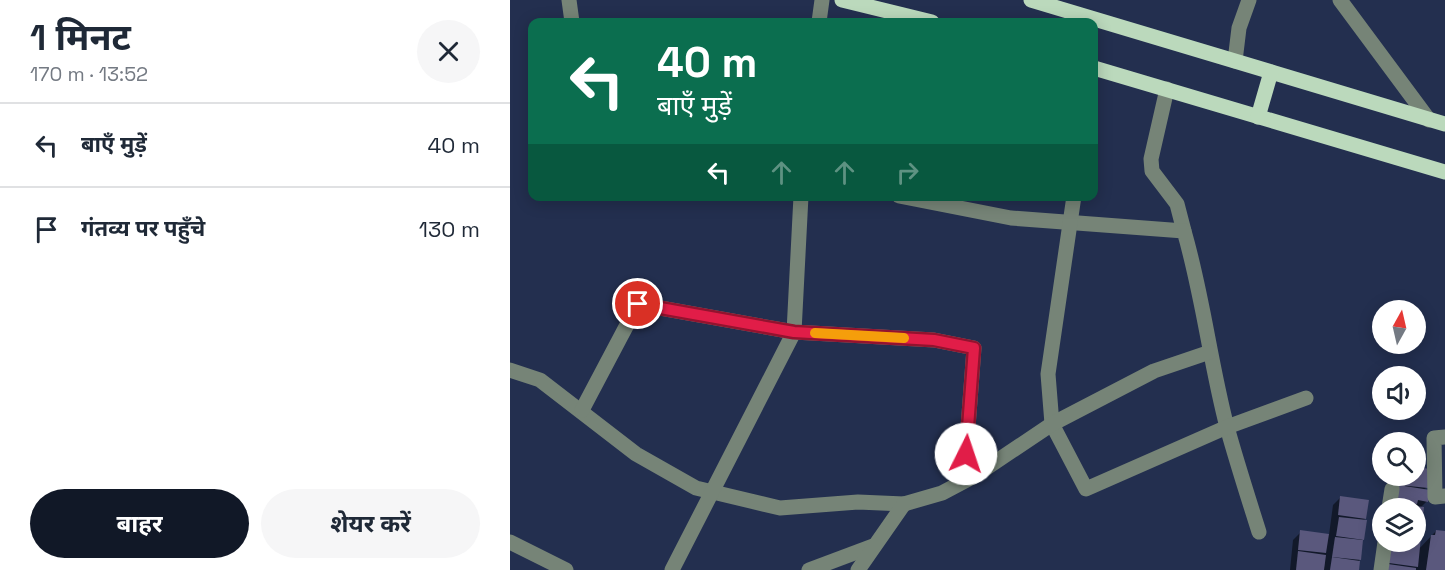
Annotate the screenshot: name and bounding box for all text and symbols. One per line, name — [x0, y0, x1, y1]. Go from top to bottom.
text: 1 मिनट — [30, 15, 131, 61]
button: close — [417, 20, 480, 83]
text: 40 m — [657, 36, 757, 89]
icon: left — [558, 42, 636, 120]
text: 170 m · 13:52 — [30, 61, 148, 87]
text: बाएँ मुड़ें — [657, 88, 732, 123]
icon: left — [30, 129, 63, 162]
text: बाएँ मुड़ें — [81, 130, 147, 158]
text: 40 m — [428, 131, 480, 159]
icon: left — [702, 156, 735, 189]
icon: ahead — [765, 156, 798, 189]
icon: ahead — [828, 156, 861, 189]
icon: right — [891, 156, 924, 189]
icon: arrive — [30, 213, 63, 246]
text: गंतव्य पर पहुँचे — [81, 214, 205, 242]
text: 130 m — [419, 215, 480, 243]
pin — [612, 278, 663, 329]
icon: arrive — [621, 287, 654, 320]
north arrow — [1372, 300, 1426, 354]
map controls — [1372, 300, 1426, 552]
button: sound — [1372, 366, 1426, 420]
position arrow — [934, 422, 998, 486]
button: search — [1372, 432, 1426, 486]
button: बाहर — [30, 489, 249, 558]
button: शेयर करें — [261, 489, 480, 558]
button: layers — [1372, 498, 1426, 552]

